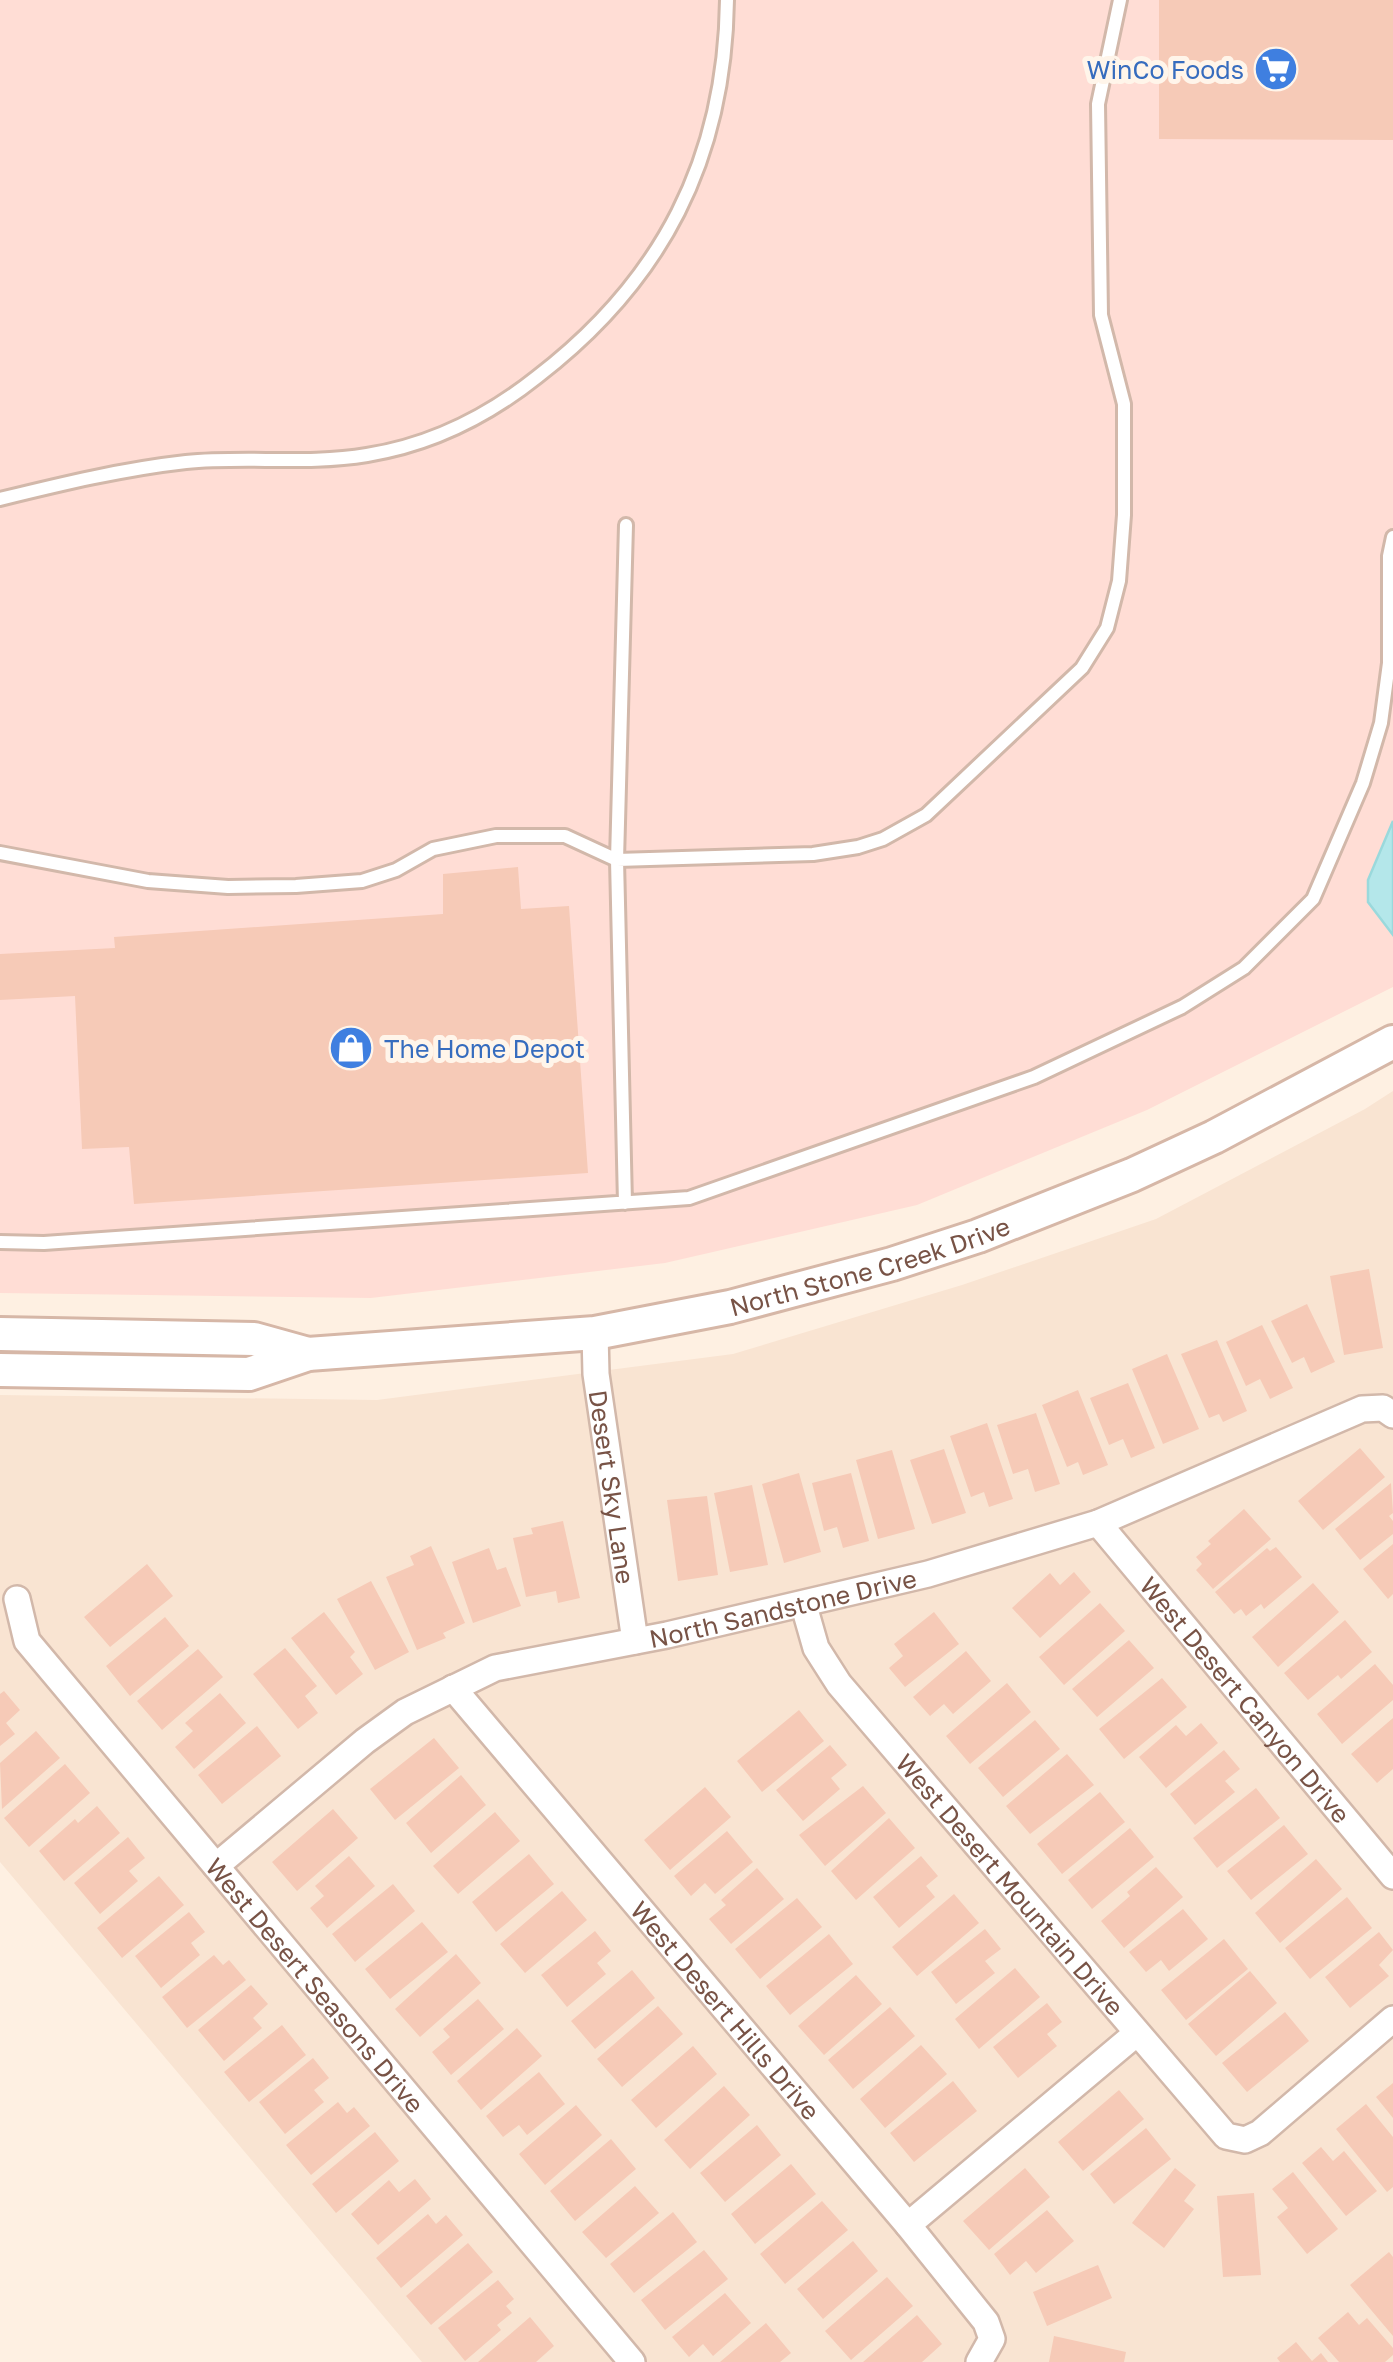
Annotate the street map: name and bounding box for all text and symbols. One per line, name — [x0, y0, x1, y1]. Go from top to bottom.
supermarket icon: WinCo Foods — [1253, 46, 1299, 92]
place label: WinCo Foods — [1086, 54, 1244, 85]
shop icon: The Home Depot — [328, 1025, 374, 1071]
place label: The Home Depot — [384, 1033, 585, 1064]
street label: North Stone Creek Drive — [726, 1210, 1014, 1322]
street label: Desert Sky Lane — [583, 1388, 642, 1586]
street label: North Sandstone Drive — [646, 1562, 919, 1654]
street label: West Desert Canyon Drive — [1134, 1570, 1357, 1829]
street label: West Desert Mountain Drive — [890, 1747, 1131, 2021]
street label: West Desert Seasons Drive — [200, 1851, 431, 2119]
street label: West Desert Hills Drive — [625, 1894, 827, 2126]

